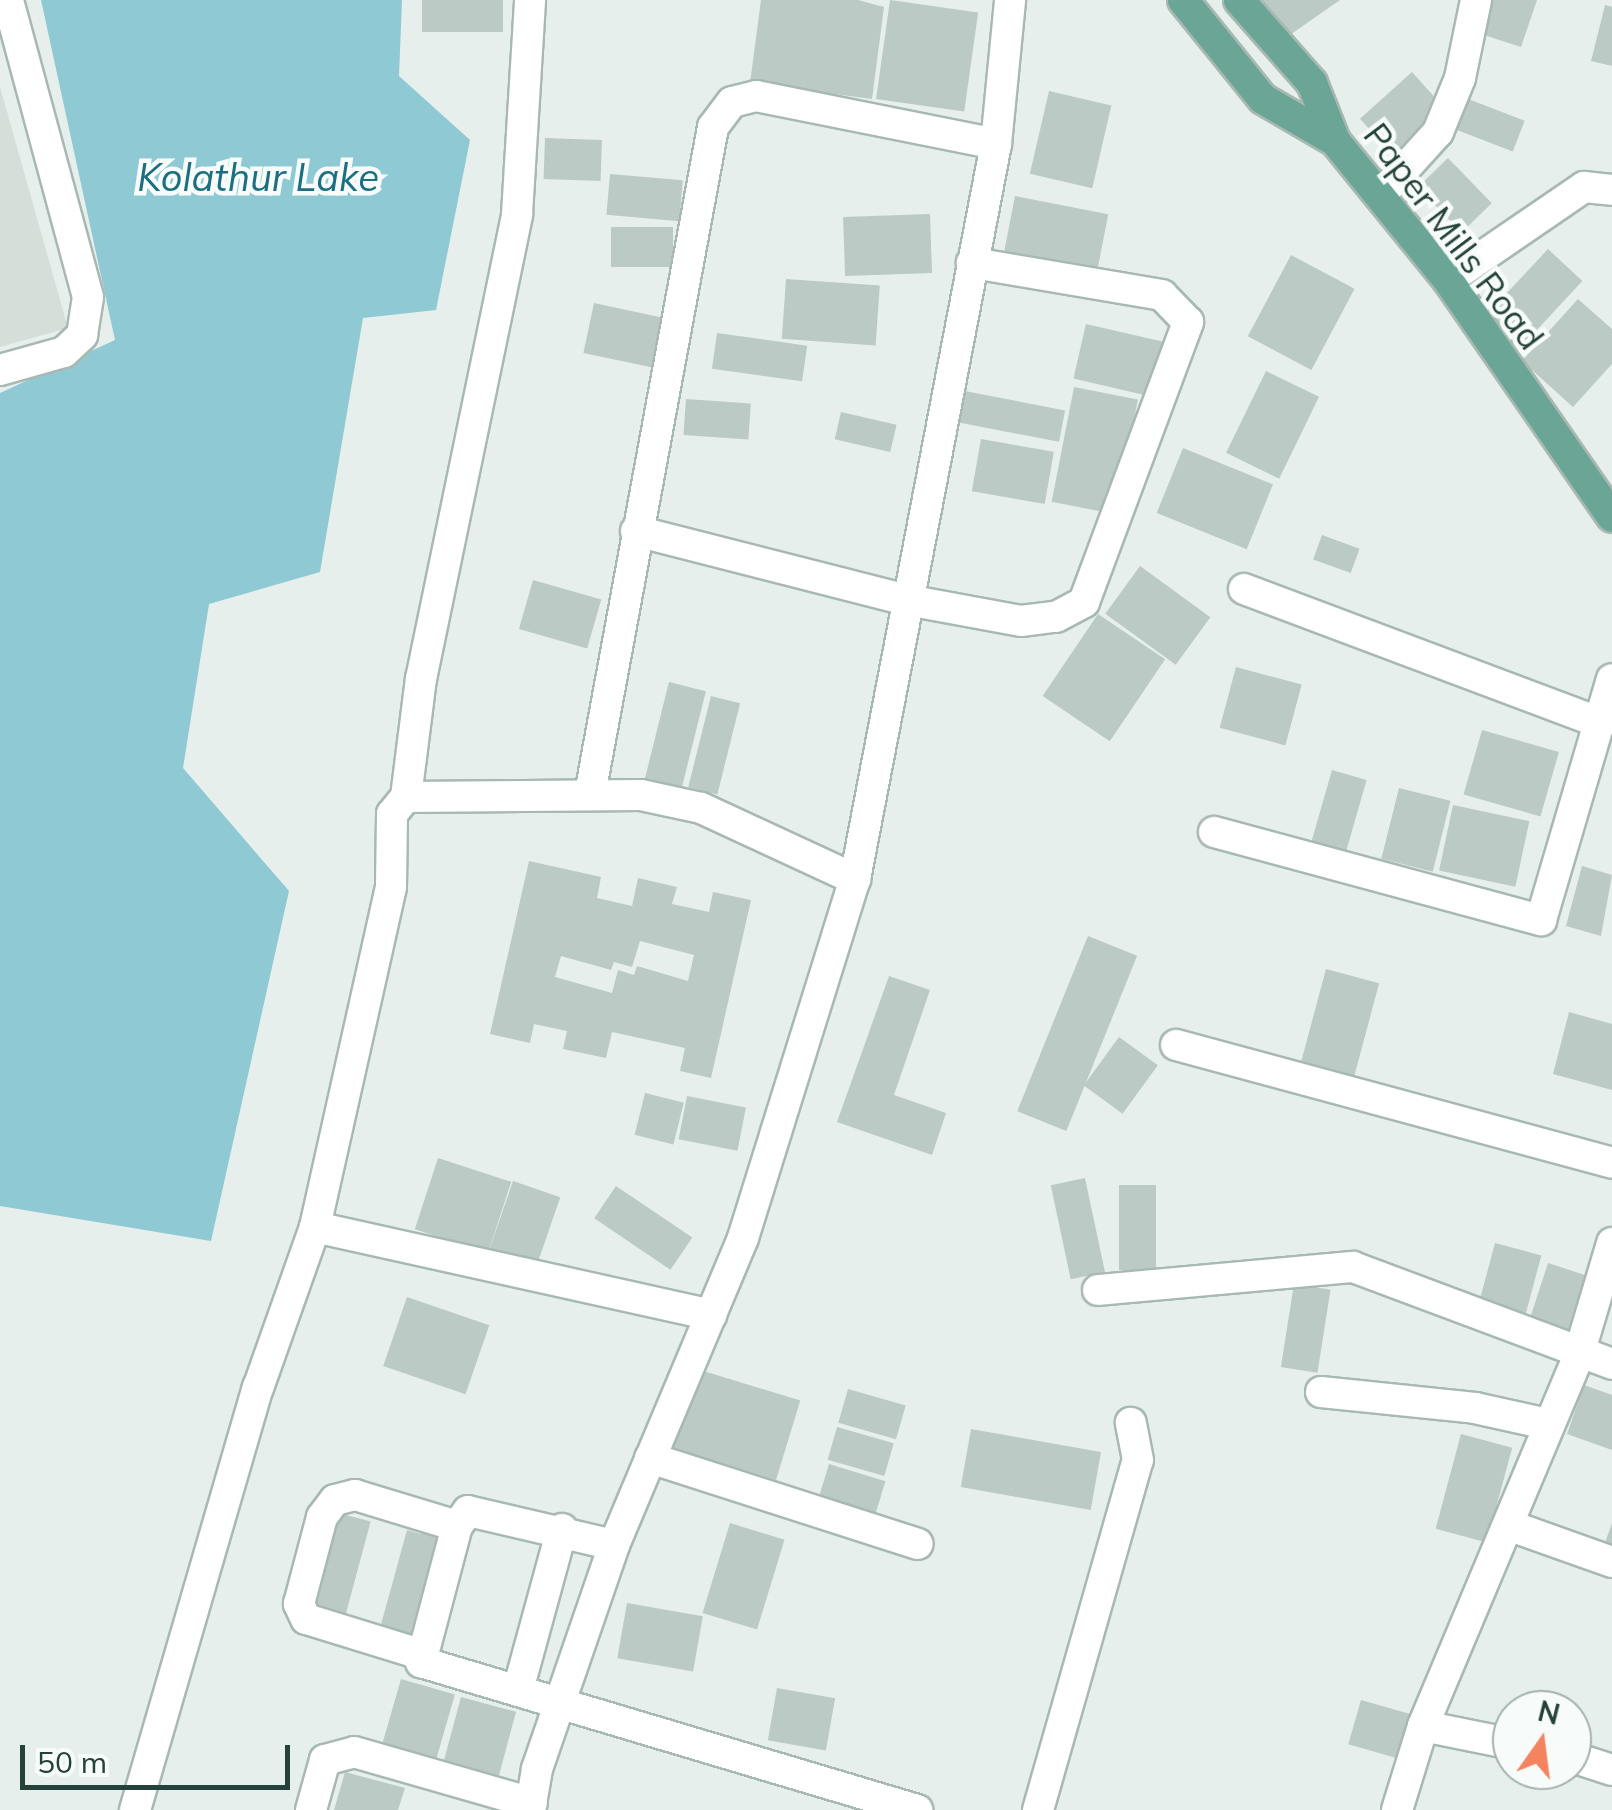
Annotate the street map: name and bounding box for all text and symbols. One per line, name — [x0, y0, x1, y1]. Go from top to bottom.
street label: Paper Mills Road — [1355, 115, 1553, 357]
water label: Kolathur Lake — [137, 155, 379, 201]
north arrow — [1492, 1690, 1592, 1790]
text: N — [1534, 1693, 1563, 1732]
scale bar — [25, 1725, 295, 1787]
text: 50 m — [37, 1743, 107, 1781]

